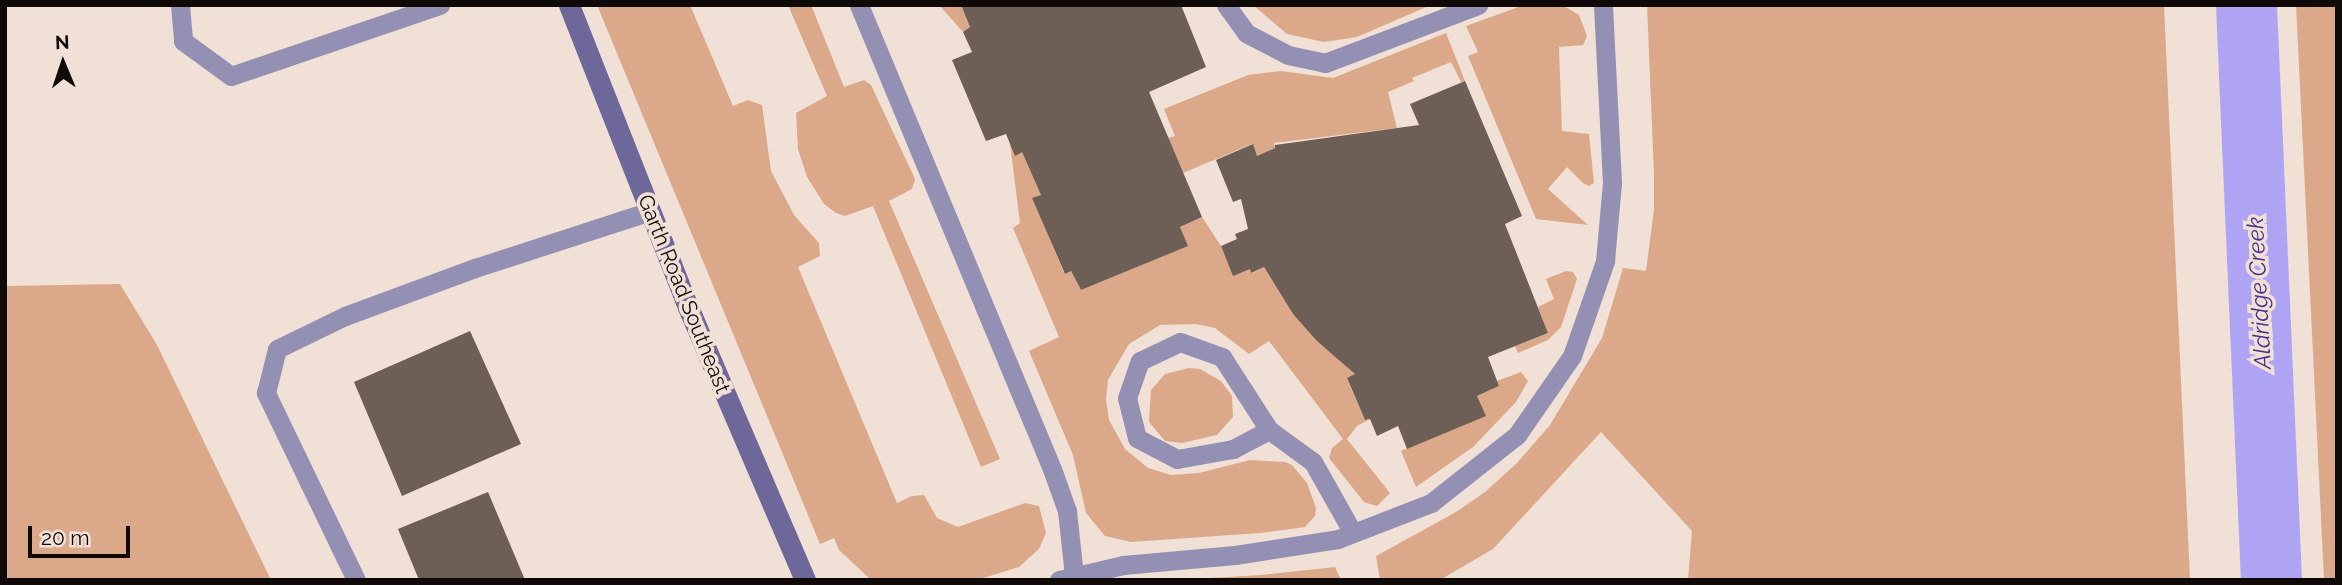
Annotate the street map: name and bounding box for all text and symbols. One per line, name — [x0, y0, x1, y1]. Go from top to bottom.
north arrow — [28, 28, 98, 98]
text: N — [55, 31, 70, 53]
street label: Garth Road Southeast — [633, 191, 735, 397]
water label: Aldridge Creek — [2241, 216, 2277, 370]
scale bar — [32, 512, 133, 556]
text: 20 m — [41, 525, 89, 550]

